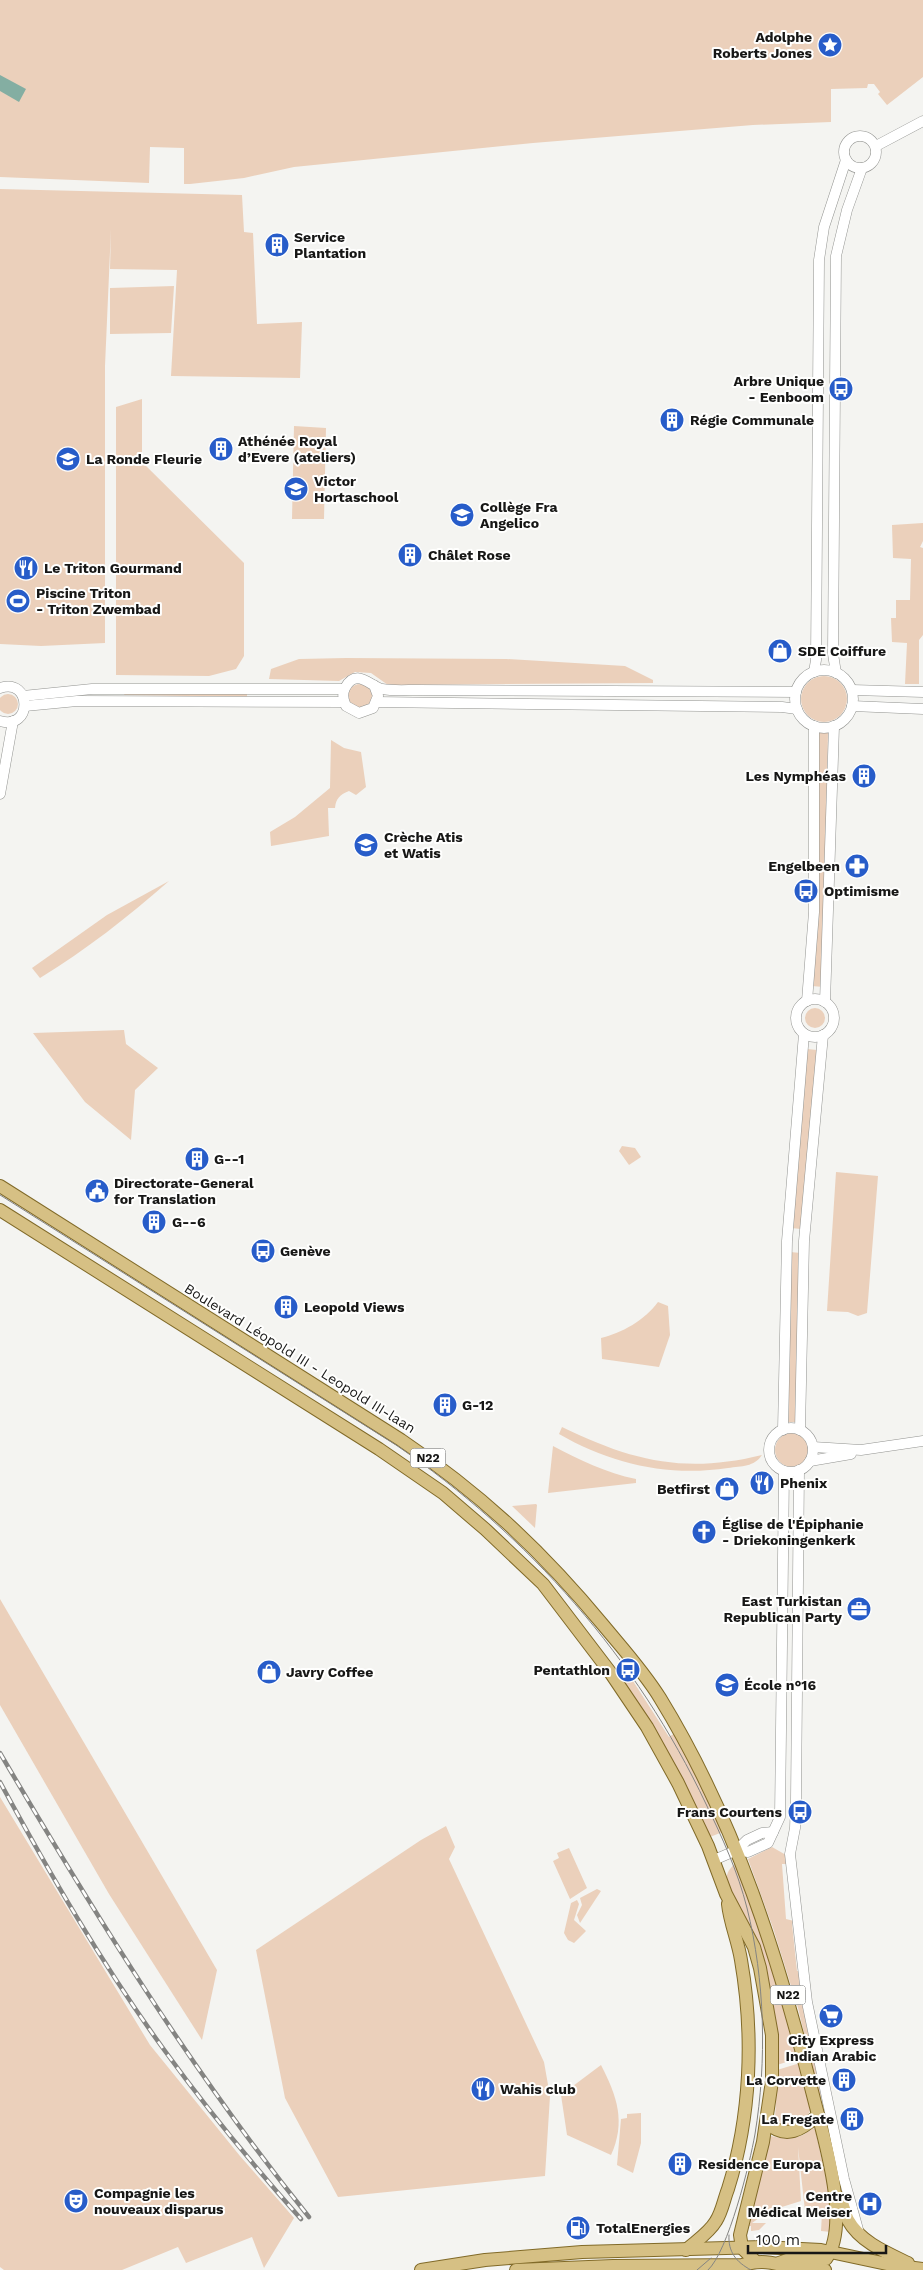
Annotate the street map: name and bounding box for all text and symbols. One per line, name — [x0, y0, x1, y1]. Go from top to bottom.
place label: Adolphe Roberts Jones — [713, 29, 813, 61]
place icon: Adolphe Roberts Jones — [817, 32, 843, 58]
place label: Service Plantation — [294, 229, 366, 261]
building icon: Service Plantation — [264, 232, 290, 258]
place label: Arbre Unique - Eenboom — [733, 373, 824, 405]
bus stop icon: Arbre Unique - Eenboom — [828, 376, 854, 402]
building icon: Régie Communale — [659, 407, 685, 433]
place label: Régie Communale — [690, 412, 814, 428]
place label: Athénée Royal d’Evere (ateliers) — [238, 433, 356, 465]
building icon: Athénée Royal d’Evere (ateliers) — [208, 436, 234, 462]
school or university icon: La Ronde Fleurie — [55, 446, 81, 472]
place label: La Ronde Fleurie — [86, 451, 202, 467]
place label: Victor Hortaschool — [314, 473, 399, 505]
school or university icon: Victor Hortaschool — [283, 476, 309, 502]
place label: Collège Fra Angelico — [480, 499, 558, 531]
school or university icon: Collège Fra Angelico — [449, 502, 475, 528]
building icon: Châlet Rose — [397, 542, 423, 568]
place label: Châlet Rose — [428, 547, 511, 563]
restaurant icon: Le Triton Gourmand — [13, 555, 39, 581]
place label: Le Triton Gourmand — [44, 560, 182, 576]
place label: Piscine Triton - Triton Zwembad — [36, 585, 161, 617]
sports icon: Piscine Triton - Triton Zwembad — [5, 588, 31, 614]
shop icon: SDE Coiffure — [767, 638, 793, 664]
place label: SDE Coiffure — [798, 643, 886, 659]
building icon: Les Nymphéas — [851, 763, 877, 789]
place label: Les Nymphéas — [746, 768, 847, 784]
place label: Crèche Atis et Watis — [384, 829, 463, 861]
school or university icon: Crèche Atis et Watis — [353, 832, 379, 858]
pharmacy icon: Engelbeen — [844, 853, 870, 879]
place label: Engelbeen — [768, 858, 840, 874]
bus stop icon: Optimisme — [793, 878, 819, 904]
place label: Optimisme — [824, 883, 899, 899]
building icon: G--1 — [184, 1146, 210, 1172]
place label: G--1 — [214, 1151, 244, 1167]
place label: Directorate-General for Translation — [114, 1175, 254, 1207]
public building icon: Directorate-General for Translation — [84, 1178, 110, 1204]
building icon: G--6 — [141, 1209, 167, 1235]
place label: G--6 — [172, 1214, 206, 1230]
bus stop icon: Genève — [250, 1238, 276, 1264]
place label: Genève — [280, 1243, 331, 1259]
street label: Boulevard Léopold III - Leopold III-laan — [182, 1280, 418, 1436]
building icon: Leopold Views — [273, 1294, 299, 1320]
place label: Leopold Views — [304, 1299, 405, 1315]
building icon: G-12 — [432, 1392, 458, 1418]
place label: G-12 — [462, 1397, 493, 1413]
road number: N22 — [410, 1449, 446, 1468]
restaurant icon: Phenix — [749, 1470, 775, 1496]
place label: Phenix — [780, 1475, 828, 1491]
shop icon: Betfirst — [714, 1476, 740, 1502]
place label: Betfirst — [657, 1481, 710, 1497]
place label: Église de l'Épiphanie - Driekoningenkerk — [722, 1516, 864, 1548]
church icon: Église de l'Épiphanie - Driekoningenkerk — [691, 1519, 717, 1545]
place label: East Turkistan Republican Party — [723, 1593, 842, 1625]
office icon: East Turkistan Republican Party — [846, 1596, 872, 1622]
bus stop icon: Pentathlon — [615, 1657, 641, 1683]
shop icon: Javry Coffee — [256, 1659, 282, 1685]
place label: Pentathlon — [533, 1662, 610, 1678]
place label: Javry Coffee — [286, 1664, 373, 1680]
school or university icon: École n°16 — [714, 1672, 740, 1698]
place label: École n°16 — [744, 1677, 816, 1693]
bus stop icon: Frans Courtens — [787, 1799, 813, 1825]
place label: Frans Courtens — [677, 1804, 783, 1820]
road number: N22 — [770, 1986, 806, 2004]
supermarket icon: City Express Indian Arabic — [818, 2003, 844, 2029]
place label: City Express Indian Arabic — [786, 2032, 876, 2064]
building icon: La Corvette — [831, 2067, 857, 2093]
place label: La Corvette — [746, 2072, 826, 2088]
restaurant icon: Wahis club — [470, 2076, 496, 2102]
place label: Wahis club — [500, 2081, 576, 2097]
building icon: La Fregate — [839, 2106, 865, 2132]
place label: La Fregate — [761, 2111, 834, 2127]
building icon: Residence Europa — [667, 2151, 693, 2177]
place label: Residence Europa — [698, 2156, 822, 2172]
place label: Compagnie les nouveaux disparus — [94, 2185, 224, 2217]
theatre icon: Compagnie les nouveaux disparus — [63, 2188, 89, 2214]
place label: Centre Médical Meiser — [747, 2188, 852, 2220]
hospital icon: Centre Médical Meiser — [857, 2191, 883, 2217]
fuel station icon: TotalEnergies — [565, 2215, 591, 2241]
place label: TotalEnergies — [596, 2220, 691, 2236]
scale bar — [748, 2222, 886, 2254]
text: 100 m — [756, 2231, 800, 2249]

